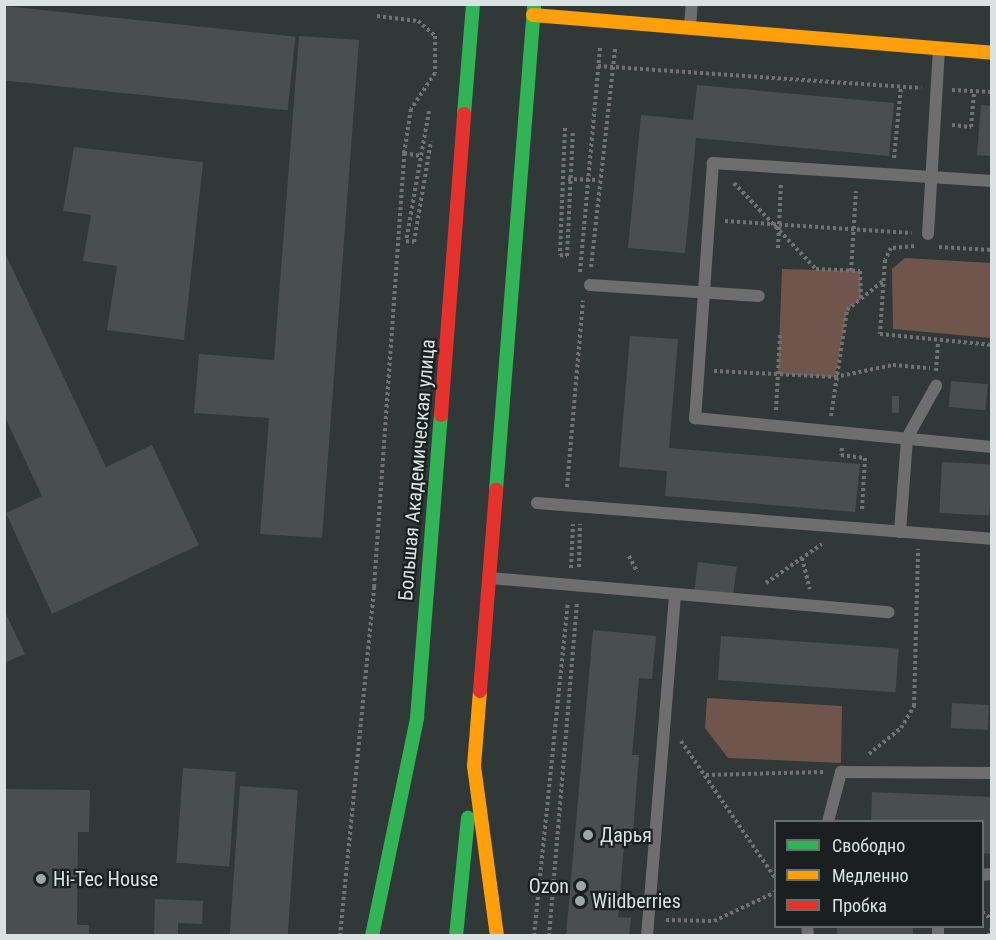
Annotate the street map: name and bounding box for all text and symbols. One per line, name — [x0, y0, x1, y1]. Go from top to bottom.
street label: Большая Академическая улица — [394, 338, 440, 602]
legend — [774, 820, 984, 928]
place label: Дарья — [600, 823, 652, 847]
marker: Дарья — [581, 828, 595, 842]
text: Свободно — [832, 835, 905, 856]
text: Медленно — [832, 865, 909, 886]
place label: Hi-Tec House — [53, 867, 158, 891]
marker: Hi-Tec House — [34, 872, 48, 886]
place label: Ozon — [529, 874, 569, 898]
marker: Ozon — [574, 879, 588, 893]
place label: Wildberries — [592, 889, 681, 913]
marker: Wildberries — [573, 894, 587, 908]
text: Пробка — [832, 895, 887, 916]

